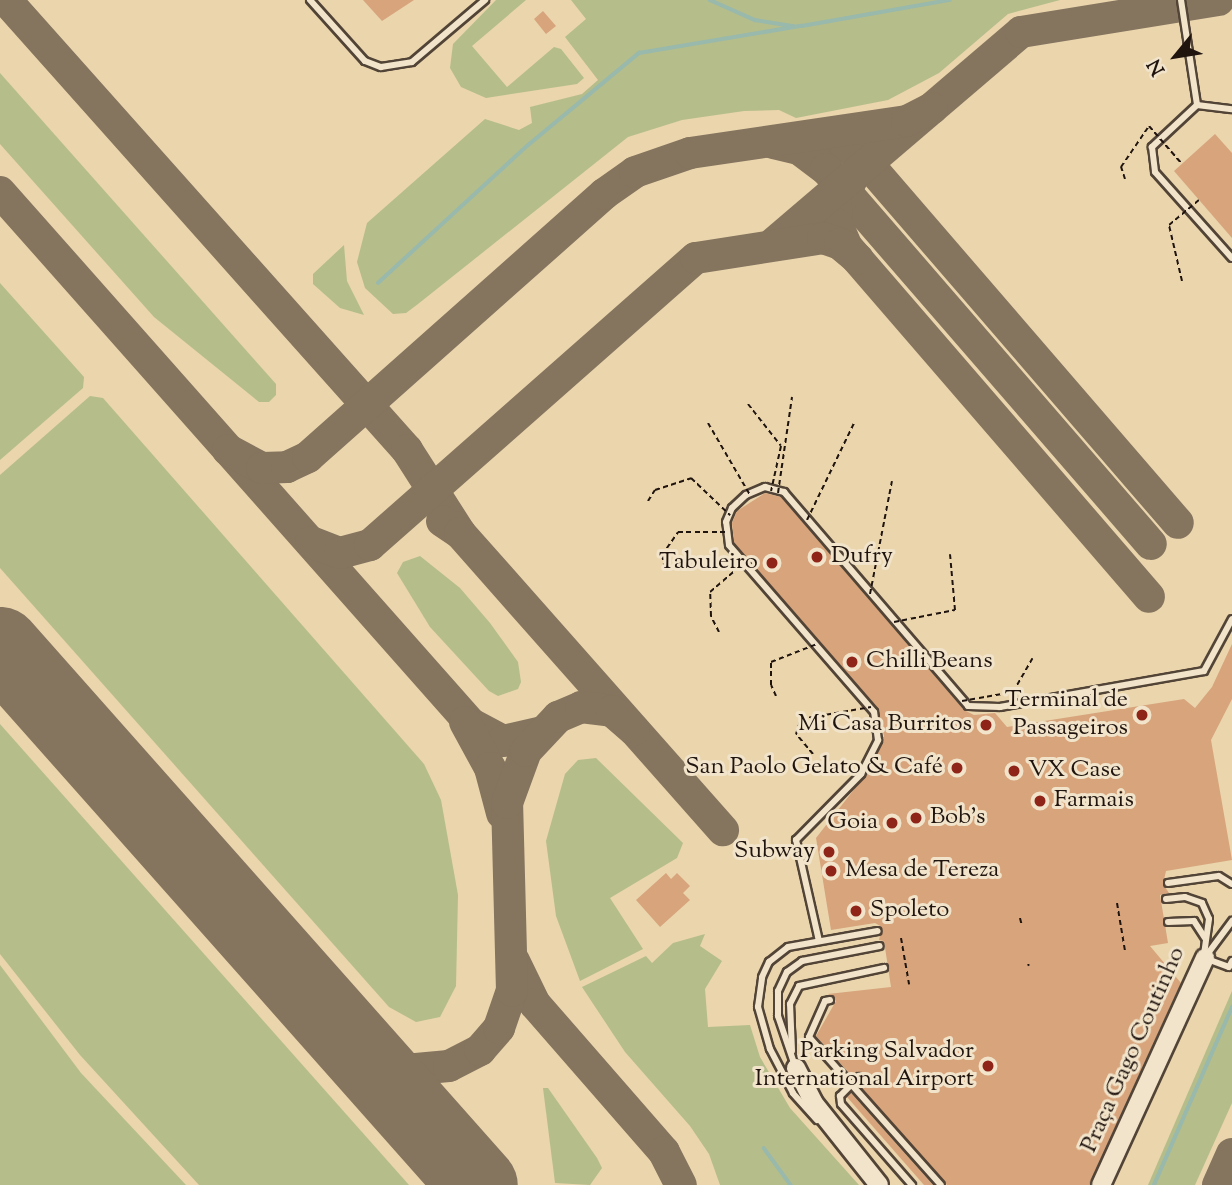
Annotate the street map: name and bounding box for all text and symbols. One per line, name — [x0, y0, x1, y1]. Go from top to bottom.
north arrow — [1141, 21, 1211, 91]
text: N — [1142, 53, 1173, 80]
place label: Dufry — [831, 543, 893, 571]
place label: Tabuleiro — [659, 549, 758, 577]
marker: Dufry — [809, 549, 825, 565]
marker: Tabuleiro — [764, 555, 780, 571]
place label: Chilli Beans — [866, 648, 993, 676]
marker: Chilli Beans — [844, 654, 860, 670]
place label: Terminal de Passageiros — [1005, 687, 1128, 743]
marker: Terminal de Passageiros — [1134, 707, 1150, 723]
place label: Mi Casa Burritos — [798, 711, 972, 739]
marker: Mi Casa Burritos — [978, 717, 994, 733]
place label: San Paolo Gelato & Café — [685, 754, 943, 782]
place label: VX Case — [1028, 757, 1121, 785]
marker: San Paolo Gelato & Café — [949, 760, 965, 776]
marker: VX Case — [1006, 763, 1022, 779]
place label: Farmais — [1054, 787, 1134, 815]
marker: Farmais — [1032, 793, 1048, 809]
place label: Bob's — [930, 804, 985, 832]
place label: Goia — [827, 809, 878, 837]
marker: Bob's — [908, 810, 924, 826]
marker: Goia — [884, 815, 900, 831]
place label: Subway — [734, 838, 815, 866]
marker: Subway — [821, 844, 837, 860]
place label: Mesa de Tereza — [845, 857, 999, 885]
marker: Mesa de Tereza — [823, 863, 839, 879]
place label: Spoleto — [870, 897, 949, 925]
marker: Spoleto — [848, 903, 864, 919]
street label: Praça Gago Coutinho — [1076, 943, 1192, 1157]
place label: Parking Salvador International Airport — [755, 1038, 974, 1094]
marker: Parking Salvador International Airport — [980, 1058, 996, 1074]

